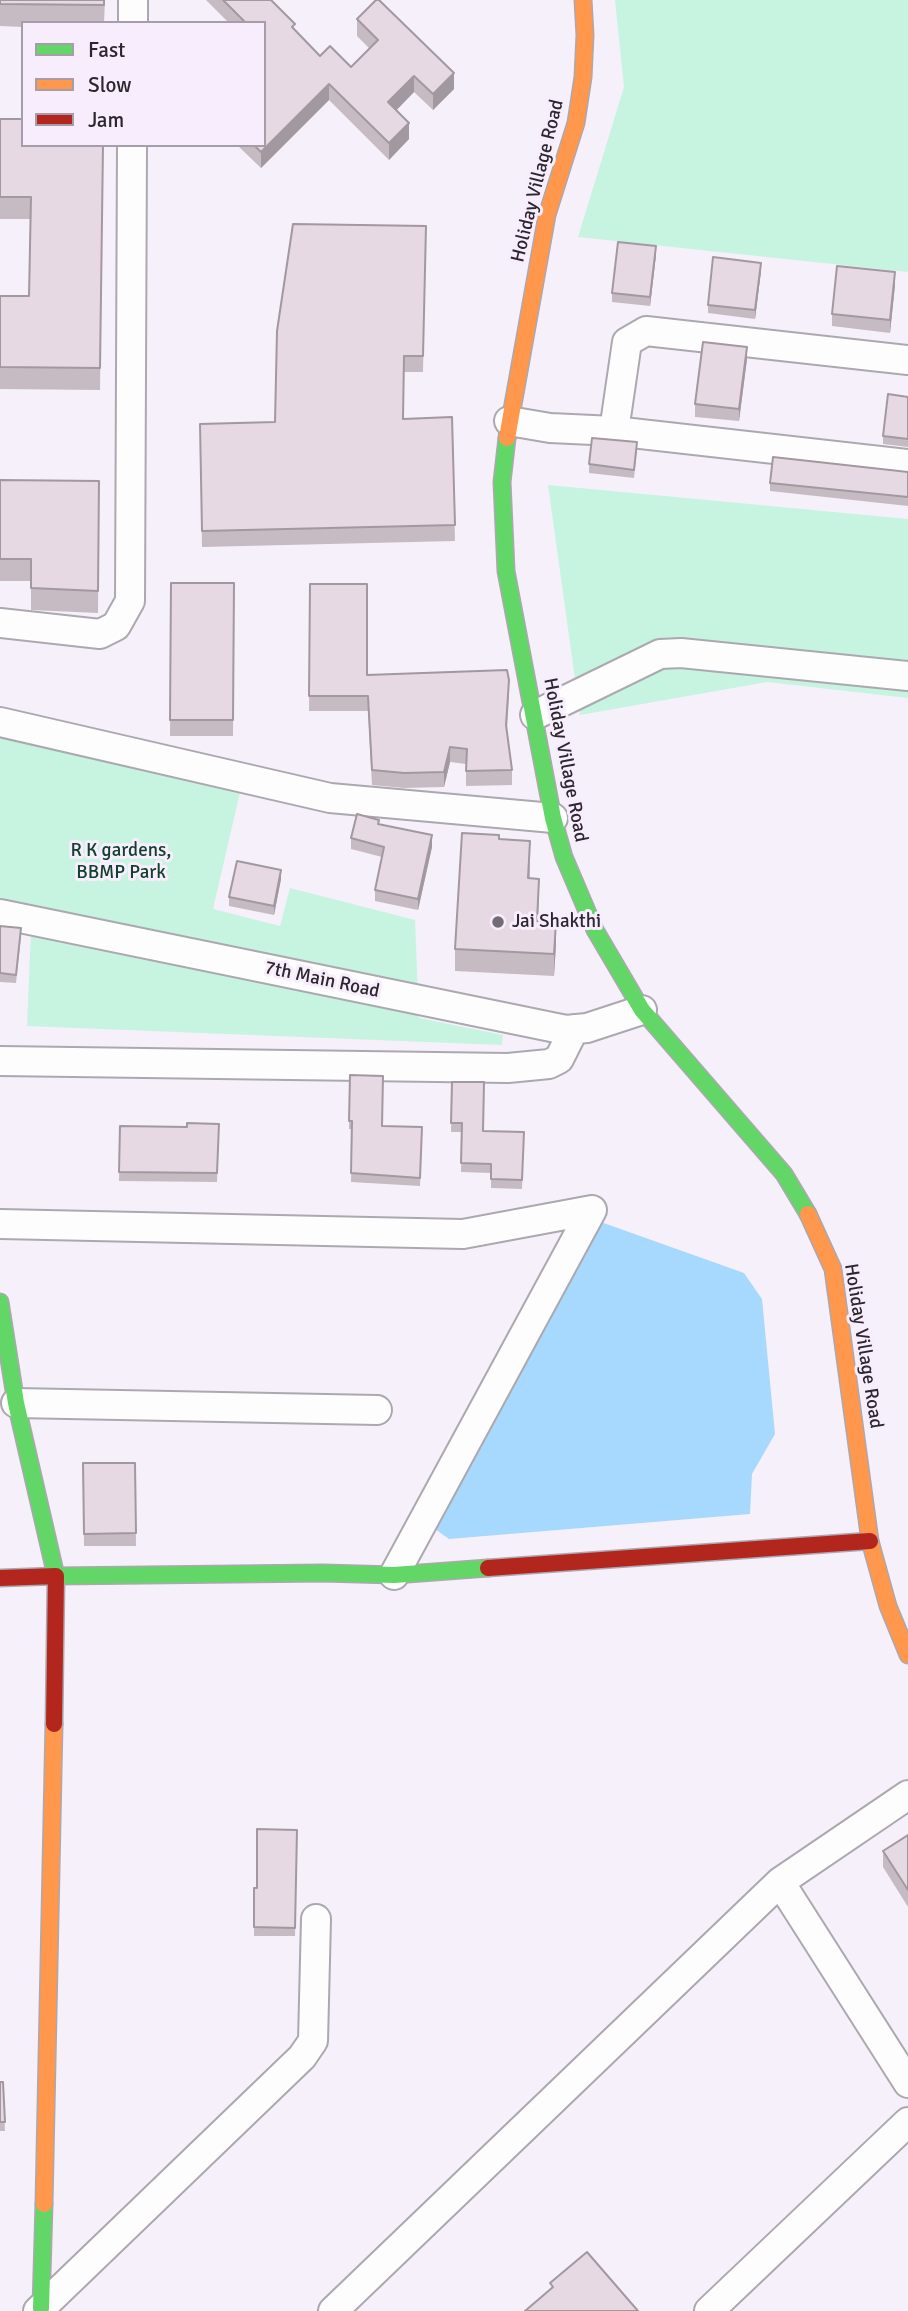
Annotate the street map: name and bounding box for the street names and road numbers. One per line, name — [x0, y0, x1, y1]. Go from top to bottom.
street label: Holiday Village Road — [507, 97, 569, 265]
street label: Holiday Village Road — [538, 676, 592, 844]
street label: 7th Main Road — [263, 957, 381, 1003]
street label: Holiday Village Road — [839, 1262, 887, 1430]

